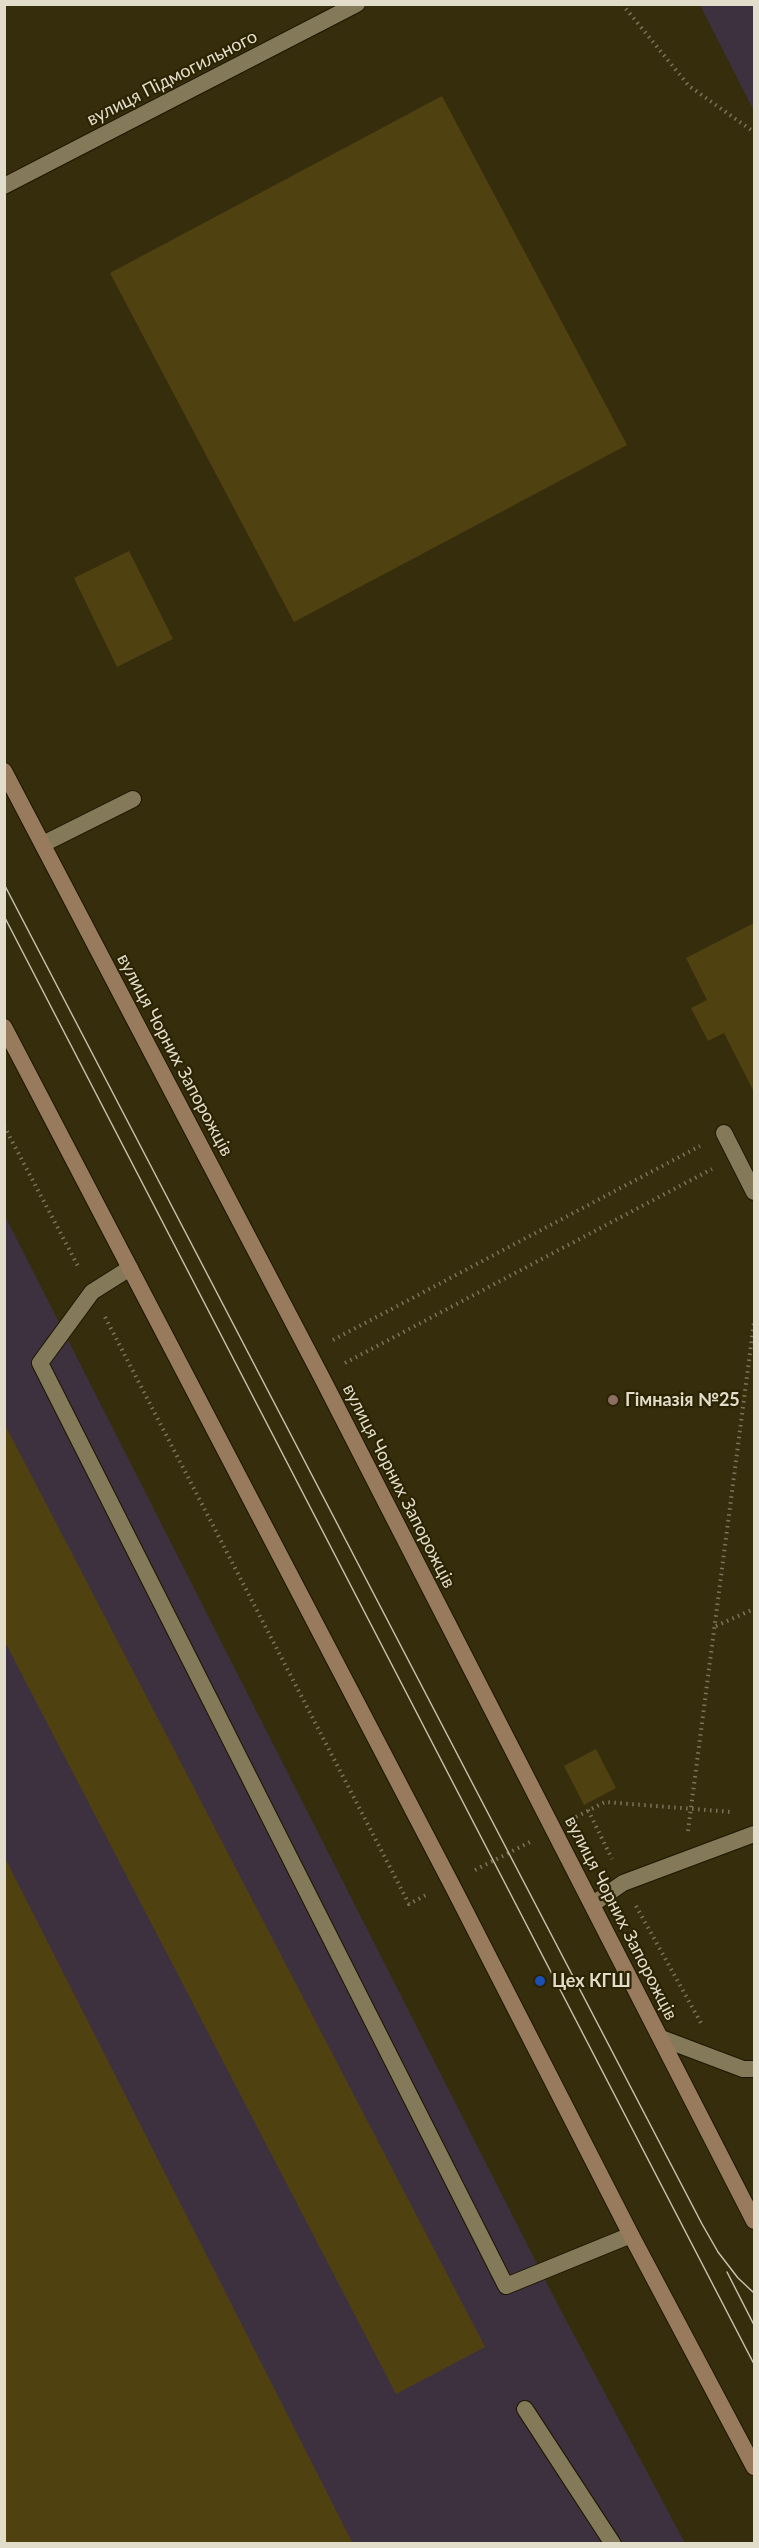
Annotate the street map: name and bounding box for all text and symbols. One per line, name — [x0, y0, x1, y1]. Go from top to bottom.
street label: вулиця Підмогильного — [83, 26, 261, 130]
street label: вулиця Чорних Запорожців — [112, 950, 238, 1160]
street label: вулиця Чорних Запорожців — [338, 1380, 460, 1592]
place label: Гімназія №25 — [625, 1389, 740, 1411]
marker: Гімназія №25 — [606, 1393, 620, 1407]
street label: вулиця Чорних Запорожців — [560, 1812, 682, 2024]
place label: Цех КГШ — [552, 1970, 631, 1992]
marker: Цех КГШ — [533, 1974, 547, 1988]

